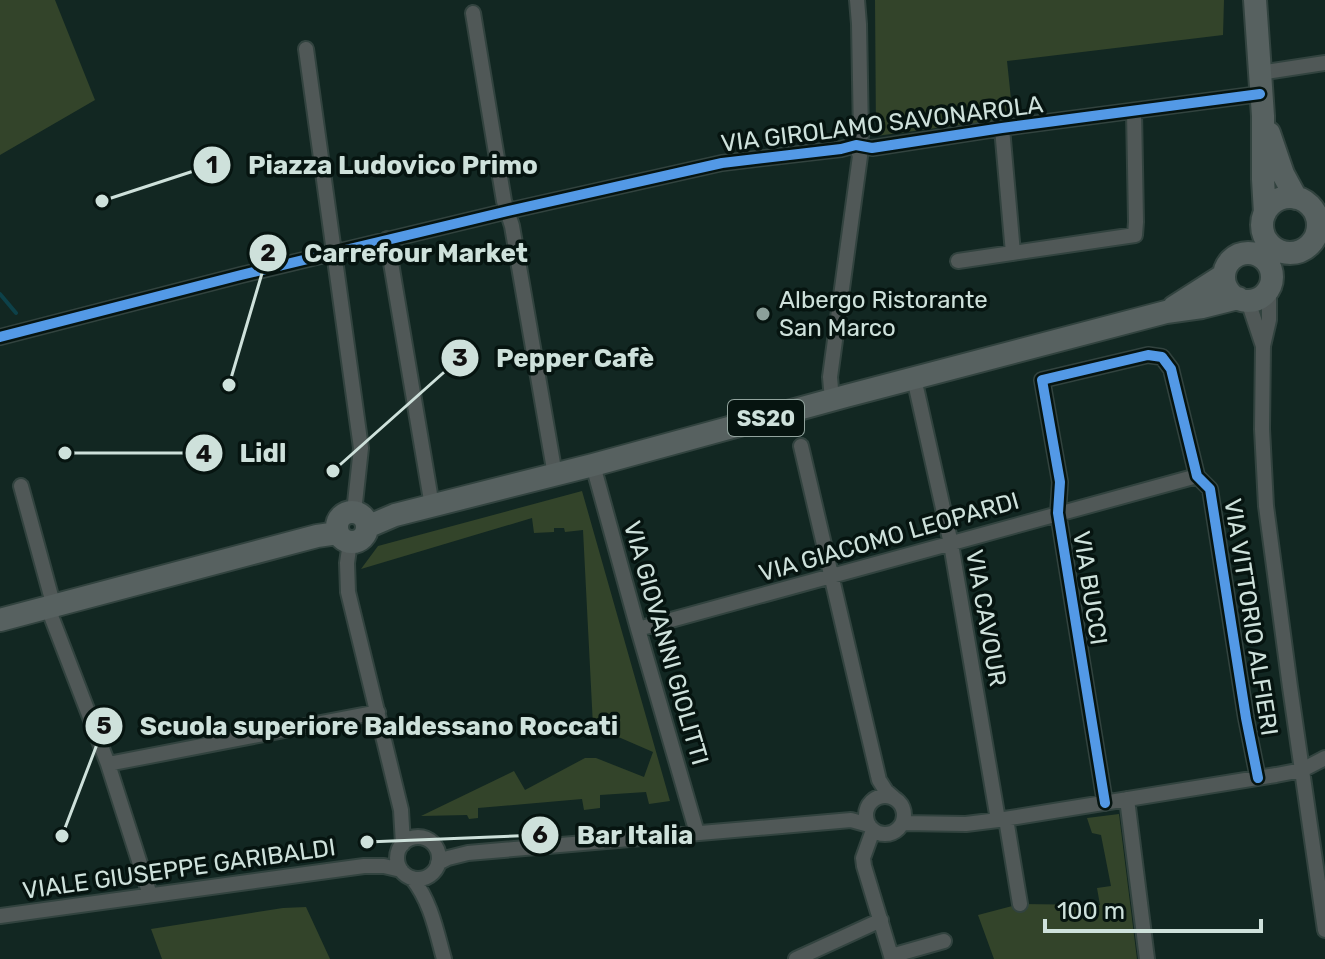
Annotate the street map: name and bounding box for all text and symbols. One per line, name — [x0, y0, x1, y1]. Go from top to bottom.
street label: VIA GIROLAMO SAVONAROLA — [719, 90, 1045, 158]
callout: Piazza Ludovico Primo — [192, 140, 554, 190]
text: Piazza Ludovico Primo — [248, 150, 538, 181]
text: 1 — [206, 151, 218, 179]
callout: Carrefour Market — [248, 228, 545, 278]
text: Carrefour Market — [304, 238, 528, 269]
text: 2 — [260, 239, 276, 267]
place label: Albergo Ristorante San Marco — [779, 286, 988, 342]
marker: Albergo Ristorante San Marco — [754, 305, 772, 323]
callout: Pepper Cafè — [440, 333, 670, 383]
text: Pepper Cafè — [496, 343, 654, 374]
text: 3 — [452, 344, 468, 372]
road number: SS20 — [728, 400, 804, 436]
callout: Lidl — [184, 428, 303, 478]
text: Lidl — [240, 438, 286, 469]
text: 4 — [196, 440, 212, 468]
street label: VIA GIACOMO LEOPARDI — [756, 486, 1022, 588]
street label: VIA VITTORIO ALFIERI — [1218, 496, 1284, 738]
street label: VIA GIOVANNI GIOLITTI — [618, 518, 714, 768]
street label: VIA BUCCI — [1067, 529, 1113, 647]
street label: VIA CAVOUR — [960, 547, 1012, 689]
callout: Scuola superiore Baldessano Roccati — [84, 701, 634, 751]
text: Scuola superiore Baldessano Roccati — [140, 711, 618, 742]
text: 5 — [96, 712, 112, 740]
callout: Bar Italia — [520, 810, 709, 860]
text: Bar Italia — [577, 820, 693, 851]
text: 6 — [532, 821, 548, 849]
street label: VIALE GIUSEPPE GARIBALDI — [21, 833, 337, 905]
scale bar — [1045, 883, 1261, 933]
text: 100 m — [1057, 897, 1125, 925]

